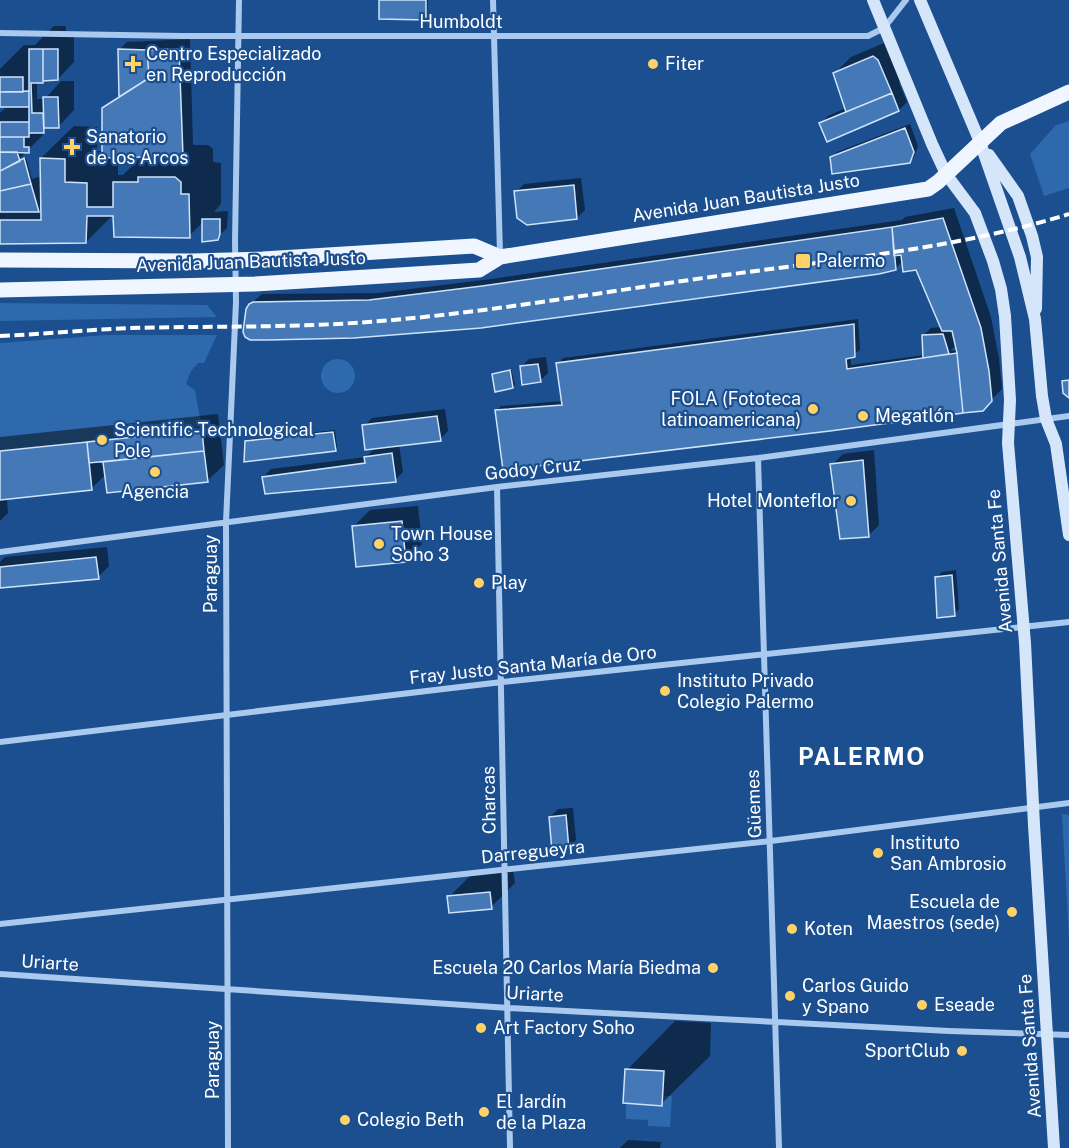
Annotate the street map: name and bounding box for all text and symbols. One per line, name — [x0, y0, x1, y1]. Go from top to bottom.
street label: Humboldt — [419, 11, 503, 32]
place label: Centro Especializado en Reproducción — [146, 43, 321, 85]
place label: Fiter — [665, 53, 704, 74]
marker: Centro Especializado en Reproducción — [124, 55, 142, 73]
marker: Fiter — [646, 57, 660, 71]
place label: Sanatorio de los Arcos — [86, 126, 188, 168]
marker: Sanatorio de los Arcos — [63, 138, 81, 156]
street label: Avenida Juan Bautista Justo — [631, 169, 861, 226]
street label: Avenida Juan Bautista Justo — [136, 247, 366, 276]
place label: Palermo — [816, 250, 885, 271]
marker: Palermo — [794, 252, 812, 270]
place label: FOLA (Fototeca latinoamericana) — [661, 388, 801, 430]
marker: FOLA (Fototeca latinoamericana) — [806, 402, 820, 416]
place label: Megatlón — [875, 405, 954, 426]
marker: Megatlón — [856, 409, 870, 423]
place label: Scientific-Technological Pole — [114, 419, 314, 461]
marker: Scientific-Technological Pole — [95, 433, 109, 447]
street label: Godoy Cruz — [484, 453, 582, 484]
marker: Agencia — [148, 465, 162, 479]
place label: Agencia — [121, 481, 189, 502]
street label: Avenida Santa Fe — [983, 488, 1016, 634]
place label: Hotel Monteflor — [707, 490, 839, 511]
marker: Hotel Monteflor — [844, 494, 858, 508]
place label: Town House Soho 3 — [391, 523, 493, 565]
street label: Paraguay — [200, 534, 221, 613]
marker: Town House Soho 3 — [372, 537, 386, 551]
place label: Play — [491, 572, 527, 593]
marker: Play — [472, 576, 486, 590]
street label: Fray Justo Santa María de Oro — [408, 641, 658, 688]
place label: Instituto Privado Colegio Palermo — [677, 670, 814, 712]
marker: Instituto Privado Colegio Palermo — [658, 684, 672, 698]
district label: PALERMO — [798, 742, 926, 770]
street label: Charcas — [477, 766, 500, 834]
street label: Güemes — [742, 769, 765, 839]
place label: Instituto San Ambrosio — [890, 832, 1007, 874]
street label: Darregueyra — [480, 836, 586, 867]
marker: Instituto San Ambrosio — [871, 846, 885, 860]
place label: Escuela de Maestros (sede) — [867, 891, 1000, 933]
marker: Escuela de Maestros (sede) — [1005, 905, 1019, 919]
place label: Koten — [804, 918, 853, 939]
marker: Koten — [785, 922, 799, 936]
street label: Uriarte — [20, 950, 80, 975]
place label: Escuela 20 Carlos María Biedma — [432, 957, 701, 978]
marker: Escuela 20 Carlos María Biedma — [706, 961, 720, 975]
street label: Avenida Santa Fe — [1014, 973, 1045, 1119]
place label: Carlos Guido y Spano — [802, 975, 909, 1017]
street label: Uriarte — [506, 982, 564, 1005]
marker: Carlos Guido y Spano — [783, 989, 797, 1003]
place label: Eseade — [934, 994, 995, 1015]
marker: Eseade — [915, 998, 929, 1012]
place label: Art Factory Soho — [493, 1017, 635, 1038]
street label: Paraguay — [202, 1020, 223, 1099]
marker: Art Factory Soho — [474, 1021, 488, 1035]
place label: SportClub — [864, 1040, 950, 1061]
marker: SportClub — [955, 1044, 969, 1058]
place label: El Jardín de la Plaza — [496, 1091, 586, 1133]
marker: El Jardín de la Plaza — [477, 1105, 491, 1119]
place label: Colegio Beth — [357, 1109, 464, 1130]
marker: Colegio Beth — [338, 1113, 352, 1127]

